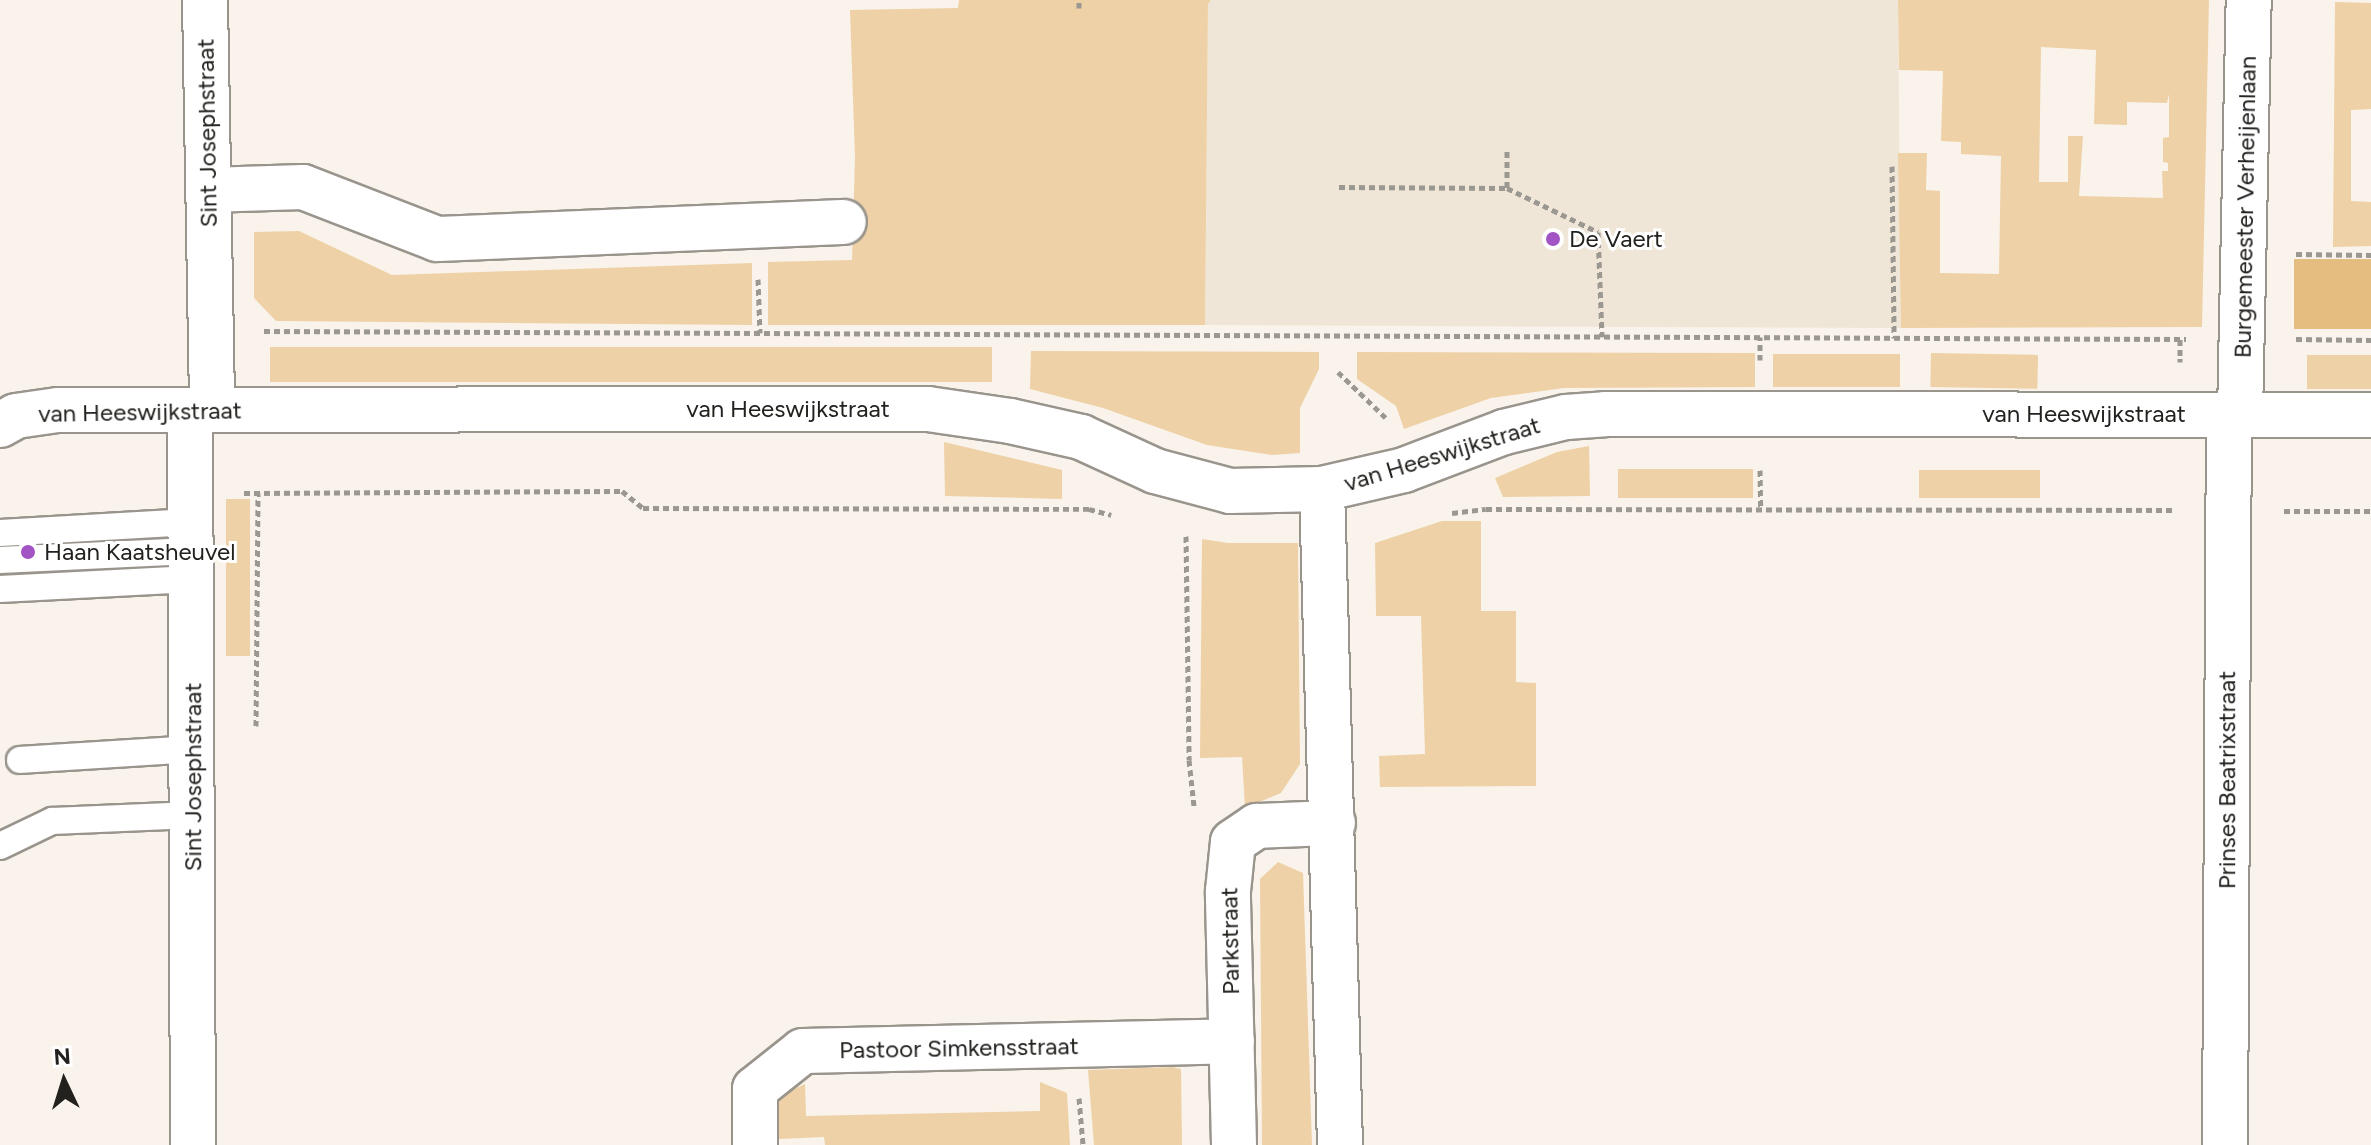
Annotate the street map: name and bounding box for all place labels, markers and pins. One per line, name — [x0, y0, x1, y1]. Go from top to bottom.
place label: De Vaert — [1569, 225, 1663, 253]
marker: De Vaert — [1544, 230, 1562, 248]
place label: Haan Kaatsheuvel — [44, 538, 235, 566]
marker: Haan Kaatsheuvel — [19, 543, 37, 561]

